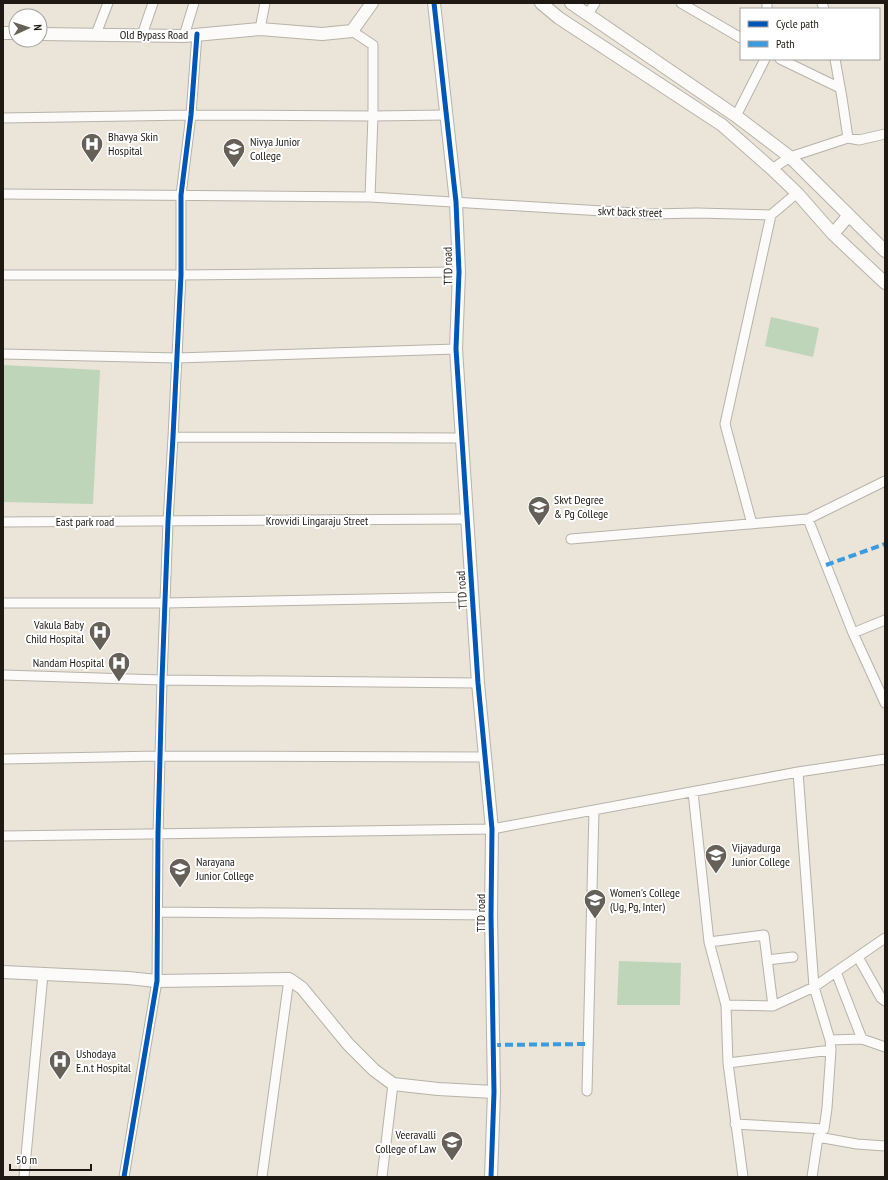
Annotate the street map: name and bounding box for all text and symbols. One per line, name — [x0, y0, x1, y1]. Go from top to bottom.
north arrow — [8, 8, 48, 48]
legend — [740, 8, 880, 60]
text: Cycle path — [776, 16, 819, 31]
text: N — [31, 24, 45, 31]
street label: Old Bypass Road — [120, 27, 188, 42]
text: Path — [776, 36, 794, 51]
place label: Bhavya Skin Hospital — [108, 129, 158, 158]
hospital icon: Bhavya Skin Hospital — [79, 131, 105, 164]
place label: Nivya Junior College — [250, 134, 301, 163]
school or university icon: Nivya Junior College — [221, 136, 247, 169]
street label: skvt back street — [598, 203, 663, 220]
street label: TTD road — [440, 247, 455, 285]
place label: Skvt Degree & Pg College — [554, 492, 608, 521]
school or university icon: Skvt Degree & Pg College — [526, 494, 552, 527]
street label: Krovvidi Lingaraju Street — [266, 513, 369, 528]
street label: East park road — [56, 514, 114, 529]
street label: TTD road — [453, 570, 470, 610]
place label: Vakula Baby Child Hospital — [26, 617, 84, 646]
hospital icon: Vakula Baby Child Hospital — [87, 619, 113, 652]
hospital icon: Nandam Hospital — [106, 650, 132, 683]
place label: Nandam Hospital — [33, 655, 104, 670]
place label: Vijayadurga Junior College — [731, 840, 790, 869]
school or university icon: Vijayadurga Junior College — [703, 842, 729, 875]
place label: Narayana Junior College — [195, 854, 254, 883]
school or university icon: Narayana Junior College — [167, 856, 193, 889]
place label: Women's College (Ug, Pg, Inter) — [610, 885, 680, 914]
school or university icon: Women's College (Ug, Pg, Inter) — [582, 887, 608, 920]
street label: TTD road — [473, 894, 488, 932]
place label: Ushodaya E.n.t Hospital — [76, 1046, 131, 1075]
hospital icon: Ushodaya E.n.t Hospital — [47, 1048, 73, 1081]
place label: Veeravalli College of Law — [375, 1127, 437, 1156]
school or university icon: Veeravalli College of Law — [439, 1129, 465, 1162]
scale bar — [10, 1146, 91, 1172]
text: 50 m — [16, 1152, 37, 1167]

